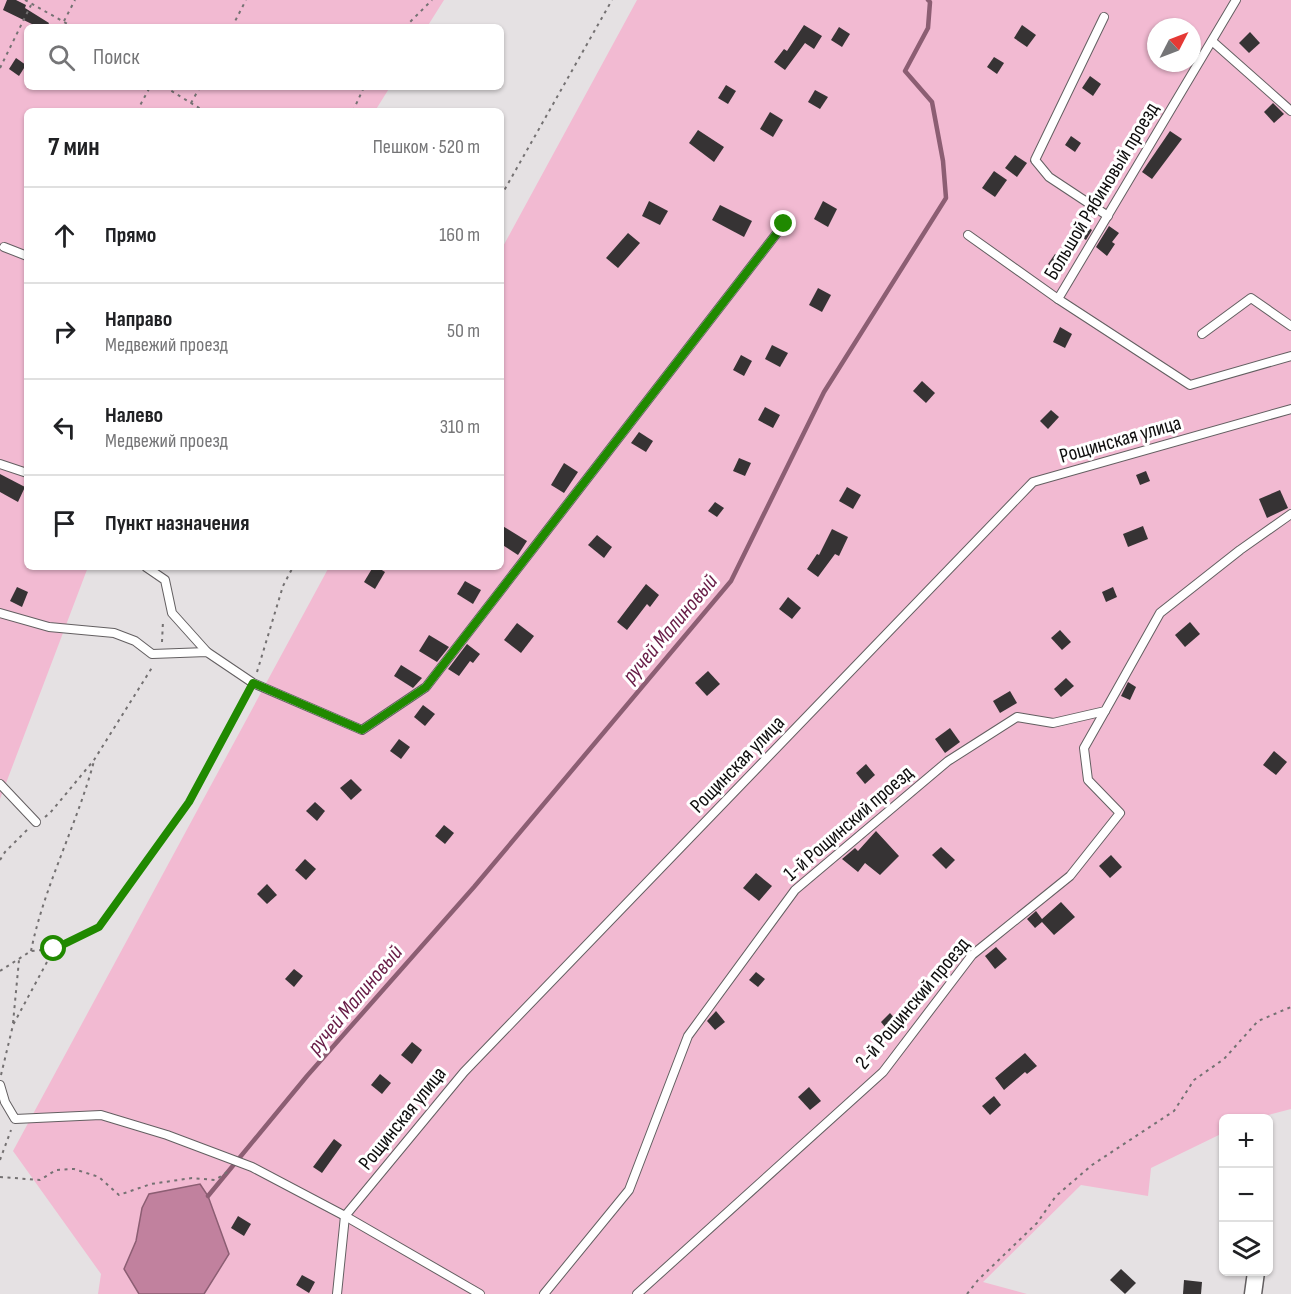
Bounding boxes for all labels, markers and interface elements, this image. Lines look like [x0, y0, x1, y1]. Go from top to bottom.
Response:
north arrow [1147, 18, 1201, 72]
search box [24, 24, 504, 90]
icon: search [45, 41, 78, 74]
text: Поиск [93, 44, 139, 71]
street label: Большой Рябиновый проезд [1039, 98, 1164, 284]
text: 7 мин [48, 132, 100, 163]
text: Пешком · 520 m [373, 135, 480, 159]
route end [770, 210, 796, 236]
icon: ahead [48, 219, 81, 252]
text: Прямо [105, 222, 156, 249]
text: 160 m [439, 223, 480, 247]
text: Направо [105, 306, 172, 333]
icon: right [48, 315, 81, 348]
text: 50 m [447, 319, 480, 343]
text: Медвежий проезд [105, 333, 228, 357]
text: Налево [105, 402, 163, 429]
street label: Рощинская улица [1056, 410, 1184, 469]
icon: left [48, 411, 81, 444]
text: 310 m [440, 415, 480, 439]
text: Медвежий проезд [105, 429, 228, 453]
icon: arrive [48, 507, 81, 540]
text: Пункт назначения [105, 510, 249, 537]
water label: ручей Малиновый [616, 569, 724, 690]
street label: Рощинская улица [685, 711, 790, 818]
street label: 1-й Рощинский проезд [779, 760, 918, 886]
street label: 2-й Рощинский проезд [850, 932, 975, 1074]
route start [40, 935, 66, 961]
water label: ручей Малиновый [301, 940, 409, 1061]
street label: Рощинская улица [353, 1062, 452, 1175]
map controls [1219, 1114, 1273, 1276]
button: + [1219, 1114, 1273, 1168]
button: − [1219, 1168, 1273, 1222]
button: layers [1219, 1222, 1273, 1276]

